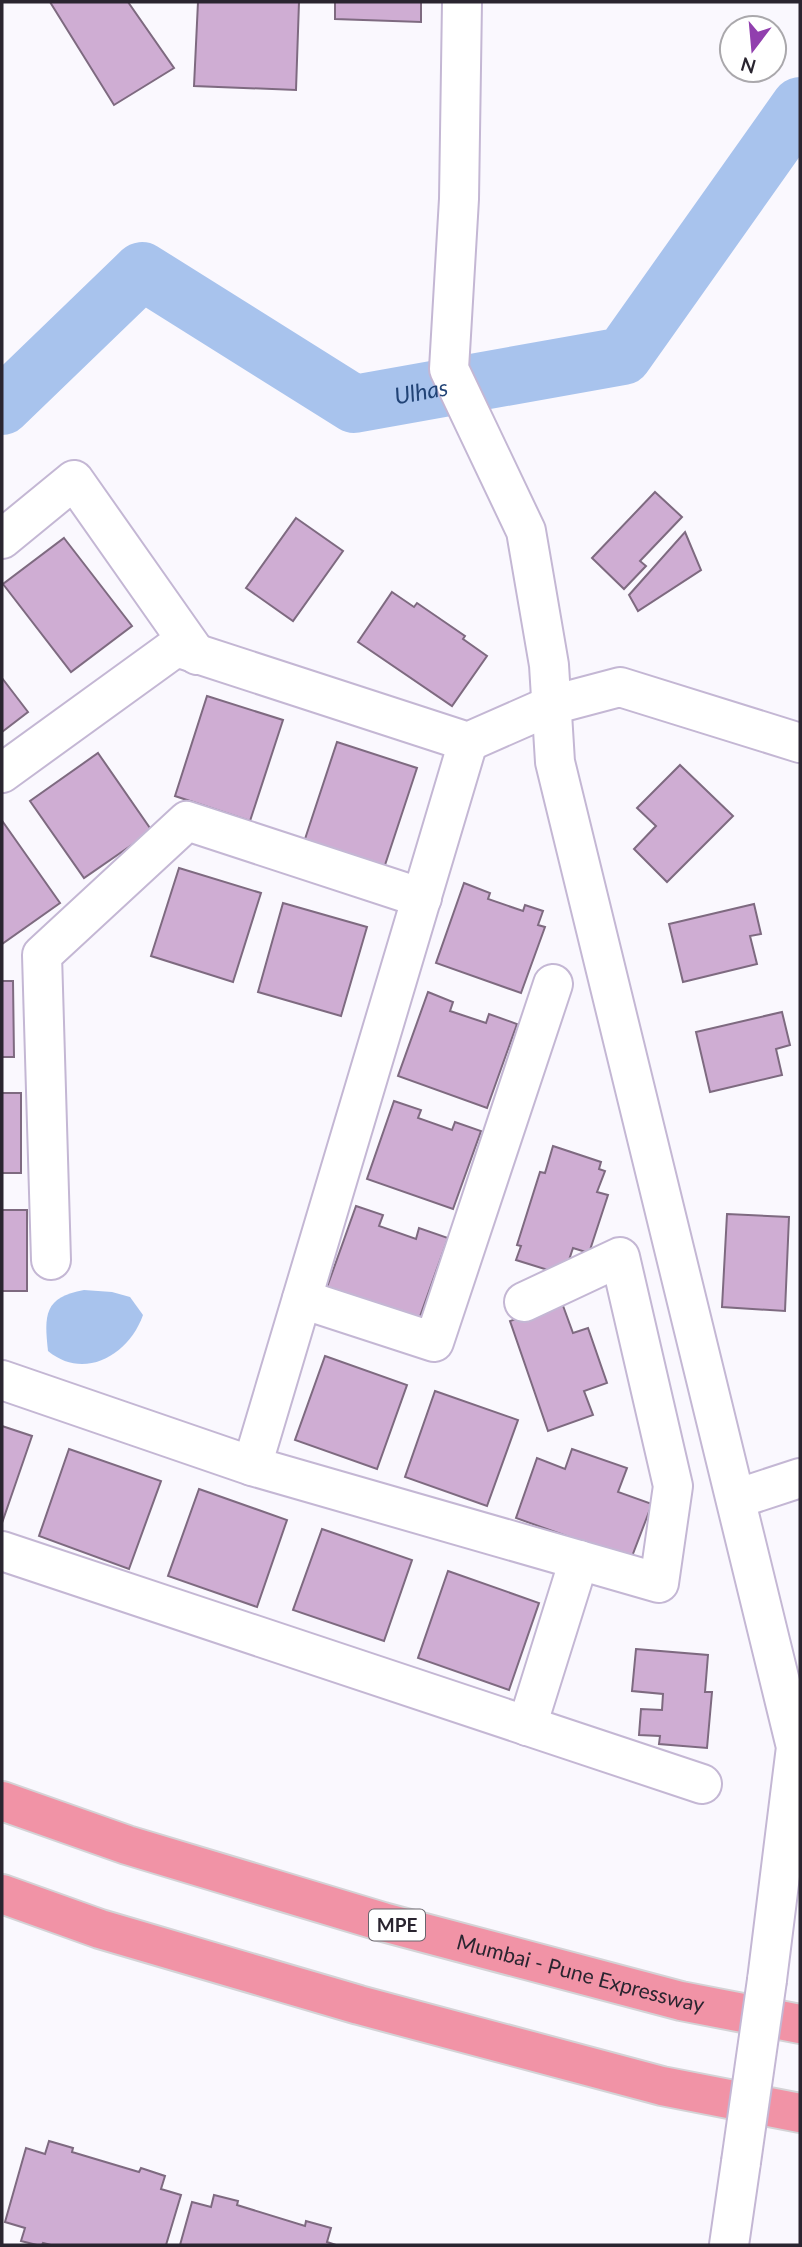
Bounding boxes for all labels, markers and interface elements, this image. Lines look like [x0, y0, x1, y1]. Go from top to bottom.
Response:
north arrow [718, 14, 788, 84]
text: N [738, 53, 758, 79]
water label: Ulhas [392, 373, 450, 410]
road number: MPE [369, 1910, 425, 1940]
street label: Mumbai - Pune Expressway [454, 1928, 707, 2016]

